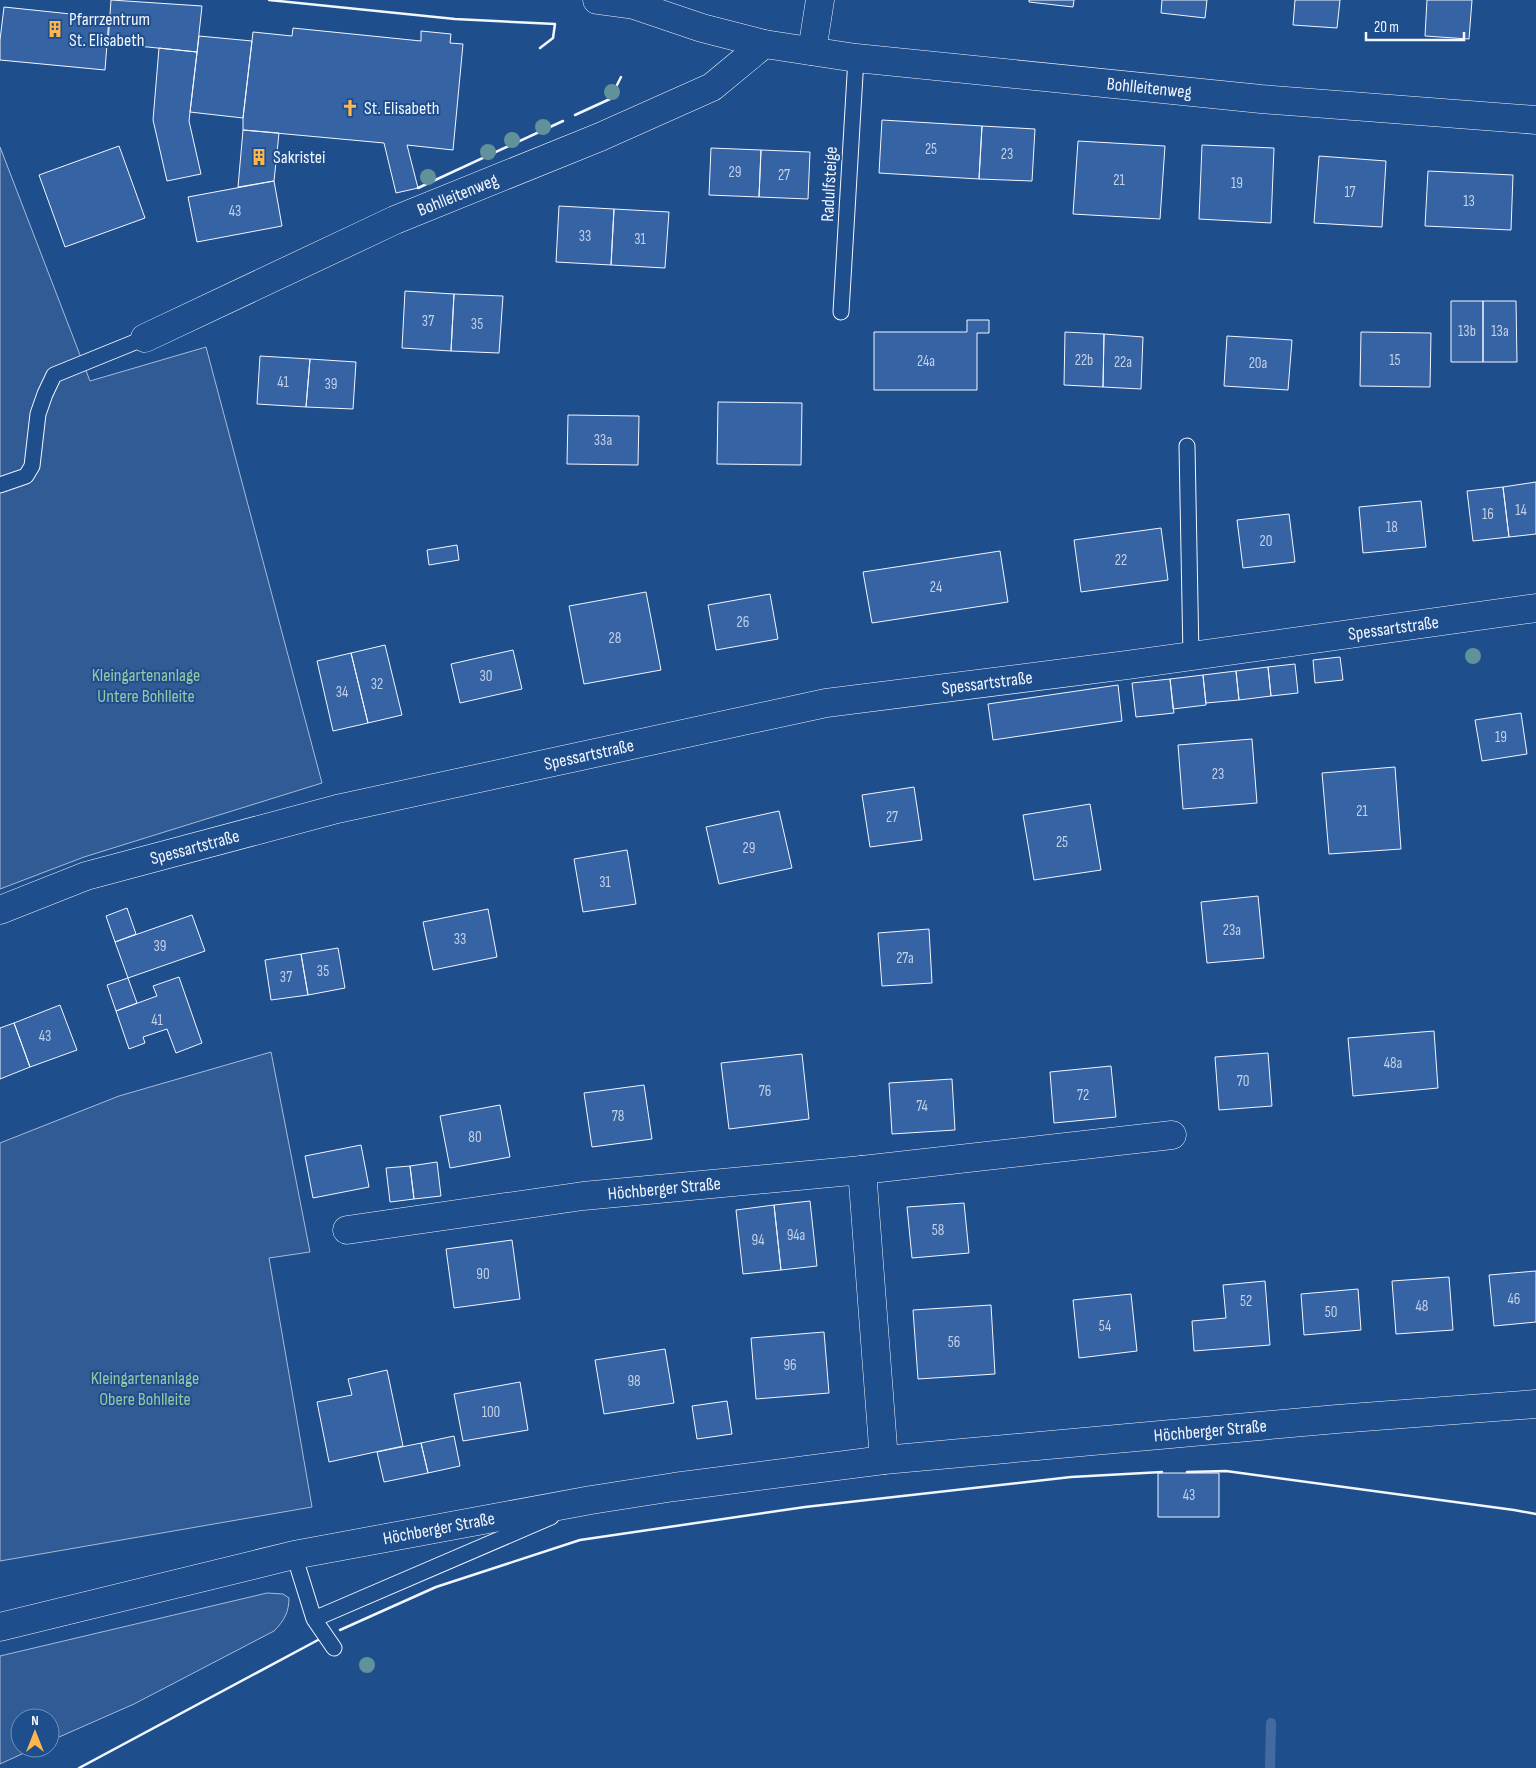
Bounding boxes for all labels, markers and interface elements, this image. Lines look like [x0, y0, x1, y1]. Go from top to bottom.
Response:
place label: Pfarrzentrum St. Elisabeth [69, 9, 150, 51]
scale bar [1366, 10, 1464, 42]
text: 20 m [1374, 18, 1399, 37]
building icon: Pfarrzentrum St. Elisabeth [45, 19, 65, 39]
street label: Bohlleitenweg [1106, 73, 1193, 103]
church icon: St. Elisabeth [340, 98, 360, 118]
place label: St. Elisabeth [364, 98, 439, 119]
house number: 25 [925, 140, 937, 159]
house number: 23 [1001, 145, 1013, 164]
street label: Radulfsteige [817, 146, 842, 222]
building icon: Sakristei [249, 147, 269, 167]
place label: Sakristei [273, 147, 325, 168]
house number: 29 [729, 163, 741, 182]
house number: 27 [778, 166, 790, 185]
street label: Bohlleitenweg [414, 169, 501, 221]
house number: 21 [1113, 171, 1125, 190]
house number: 19 [1231, 174, 1243, 193]
house number: 17 [1344, 183, 1356, 202]
house number: 13 [1463, 192, 1475, 211]
house number: 43 [229, 202, 241, 221]
house number: 33 [579, 227, 591, 246]
house number: 31 [634, 230, 647, 249]
house number: 37 [422, 312, 434, 331]
house number: 35 [471, 315, 483, 334]
house number: 13b [1458, 322, 1476, 341]
house number: 13a [1491, 322, 1509, 341]
house number: 22b [1075, 351, 1093, 370]
house number: 15 [1389, 351, 1401, 370]
house number: 24a [917, 352, 935, 371]
house number: 22a [1114, 353, 1132, 372]
house number: 20a [1249, 354, 1268, 373]
house number: 41 [277, 373, 290, 392]
house number: 39 [325, 375, 337, 394]
house number: 33a [594, 431, 612, 450]
house number: 14 [1515, 501, 1527, 520]
house number: 16 [1482, 505, 1494, 524]
house number: 18 [1386, 518, 1398, 537]
house number: 20 [1260, 532, 1272, 551]
house number: 22 [1115, 551, 1127, 570]
house number: 24 [930, 578, 942, 597]
street label: Spessartstraße [1347, 612, 1440, 645]
house number: 26 [737, 613, 749, 632]
house number: 28 [609, 629, 621, 648]
park label: Kleingartenanlage Untere Bohlleite [92, 665, 200, 707]
house number: 30 [480, 667, 492, 686]
street label: Spessartstraße [941, 667, 1034, 699]
house number: 32 [371, 675, 383, 694]
house number: 34 [336, 683, 348, 702]
house number: 19 [1495, 728, 1507, 747]
street label: Spessartstraße [542, 735, 636, 775]
house number: 23 [1212, 765, 1224, 784]
house number: 21 [1356, 802, 1368, 821]
house number: 27 [886, 808, 898, 827]
street label: Spessartstraße [148, 826, 242, 869]
house number: 25 [1056, 833, 1068, 852]
house number: 29 [743, 839, 755, 858]
house number: 31 [599, 873, 612, 892]
house number: 23a [1223, 921, 1241, 940]
house number: 33 [454, 930, 466, 949]
house number: 39 [154, 937, 166, 956]
house number: 27a [896, 949, 914, 968]
house number: 35 [317, 962, 329, 981]
house number: 37 [280, 968, 292, 987]
house number: 41 [151, 1011, 164, 1030]
house number: 43 [39, 1027, 51, 1046]
house number: 48a [1384, 1054, 1403, 1073]
house number: 70 [1237, 1072, 1249, 1091]
house number: 76 [759, 1082, 771, 1101]
house number: 72 [1077, 1086, 1089, 1105]
house number: 74 [916, 1097, 928, 1116]
house number: 78 [612, 1107, 624, 1126]
house number: 80 [468, 1128, 482, 1147]
street label: Höchberger Straße [607, 1173, 722, 1205]
house number: 58 [932, 1221, 944, 1240]
house number: 94a [787, 1226, 806, 1245]
house number: 94 [752, 1231, 764, 1250]
house number: 90 [476, 1265, 490, 1284]
house number: 46 [1508, 1290, 1520, 1309]
house number: 52 [1240, 1292, 1252, 1311]
house number: 48 [1416, 1297, 1428, 1316]
house number: 50 [1325, 1303, 1337, 1322]
house number: 54 [1099, 1317, 1111, 1336]
house number: 56 [948, 1333, 960, 1352]
house number: 96 [783, 1356, 797, 1375]
park label: Kleingartenanlage Obere Bohlleite [91, 1368, 199, 1410]
house number: 98 [627, 1372, 641, 1391]
house number: 100 [482, 1403, 500, 1422]
street label: Höchberger Straße [1153, 1415, 1268, 1447]
house number: 43 [1183, 1486, 1195, 1505]
street label: Höchberger Straße [381, 1508, 497, 1549]
north arrow [10, 1708, 60, 1758]
text: N [31, 1712, 39, 1729]

